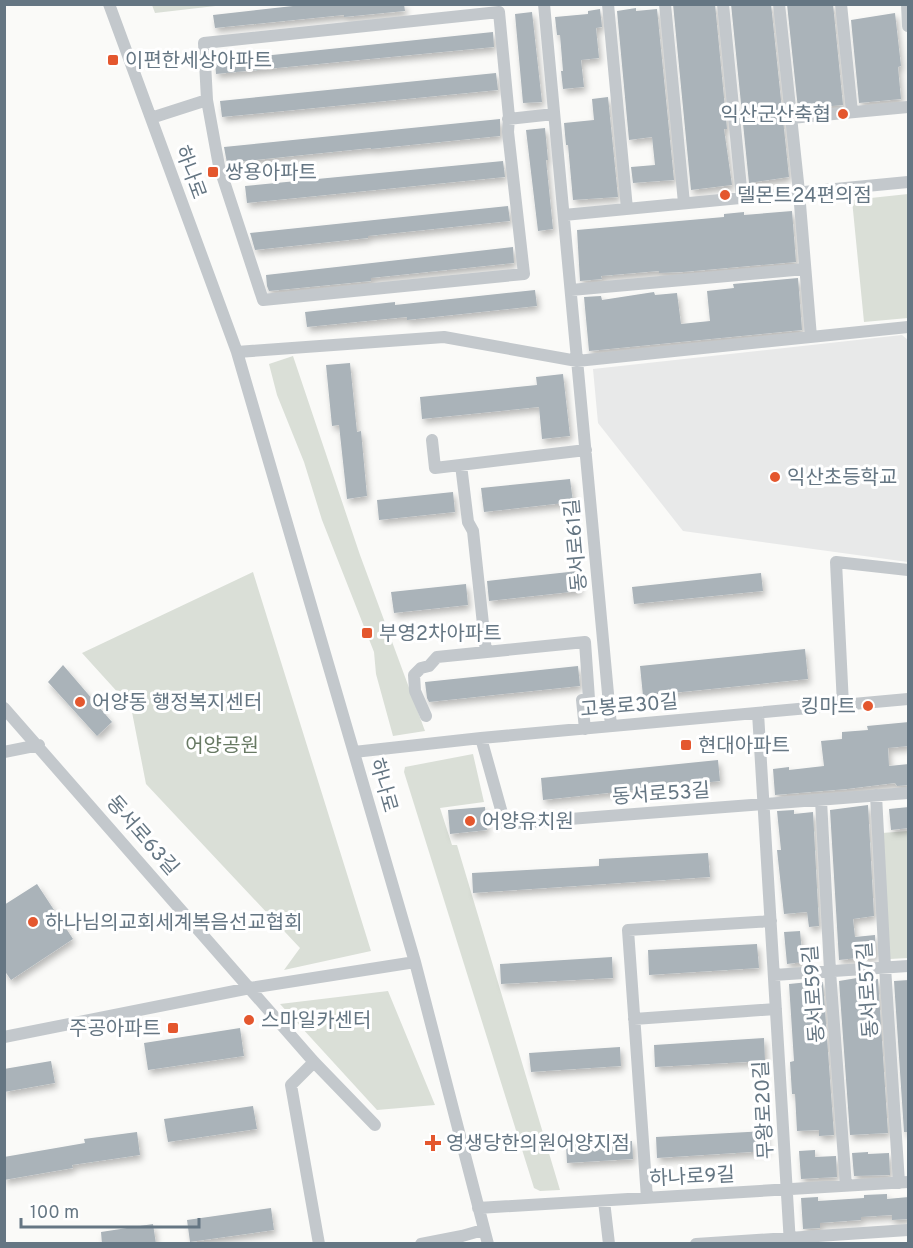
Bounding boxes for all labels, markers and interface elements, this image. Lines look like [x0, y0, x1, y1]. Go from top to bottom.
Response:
place label: 이편한세상아파트 [125, 49, 272, 75]
marker: 이편한세상아파트 [106, 53, 120, 67]
place label: 익산군산축협 [721, 103, 831, 129]
marker: 익산군산축협 [836, 107, 850, 121]
street label: 하나로 [167, 142, 211, 203]
place label: 쌍용아파트 [225, 161, 317, 187]
marker: 쌍용아파트 [206, 165, 220, 179]
place label: 델몬트24편의점 [737, 184, 872, 210]
marker: 델몬트24편의점 [718, 188, 732, 202]
place label: 익산초등학교 [787, 466, 897, 492]
marker: 익산초등학교 [768, 470, 782, 484]
street label: 동서로61길 [560, 497, 594, 592]
place label: 부영2차아파트 [379, 622, 502, 648]
marker: 부영2차아파트 [360, 626, 374, 640]
street label: 고봉로30길 [579, 690, 679, 724]
place label: 어양동 행정복지센터 [92, 691, 262, 717]
marker: 어양동 행정복지센터 [73, 695, 87, 709]
place label: 킹마트 [801, 695, 856, 721]
marker: 킹마트 [861, 699, 875, 713]
park label: 어양공원 [185, 734, 259, 760]
place label: 현대아파트 [698, 734, 790, 760]
marker: 현대아파트 [679, 738, 693, 752]
street label: 하나로 [362, 755, 402, 816]
street label: 동서로53길 [611, 779, 711, 811]
street label: 동서로63길 [100, 791, 183, 882]
place label: 어양유치원 [482, 810, 574, 836]
marker: 어양유치원 [463, 814, 477, 828]
place label: 하나님의교회세계복음선교협회 [45, 911, 303, 937]
marker: 하나님의교회세계복음선교협회 [26, 915, 40, 929]
street label: 동서로57길 [853, 941, 885, 1039]
street label: 동서로59길 [799, 944, 831, 1044]
place label: 스마일카센터 [261, 1009, 371, 1035]
marker: 스마일카센터 [242, 1013, 256, 1027]
place label: 주공아파트 [69, 1017, 161, 1043]
marker: 주공아파트 [166, 1021, 180, 1035]
street label: 무왕로20길 [749, 1060, 781, 1160]
place label: 영생당한의원어양지점 [446, 1132, 630, 1158]
marker: 영생당한의원어양지점 [424, 1134, 442, 1152]
street label: 하나로9길 [649, 1163, 735, 1193]
scale bar [21, 1191, 200, 1229]
text: 100 m [30, 1202, 79, 1225]

